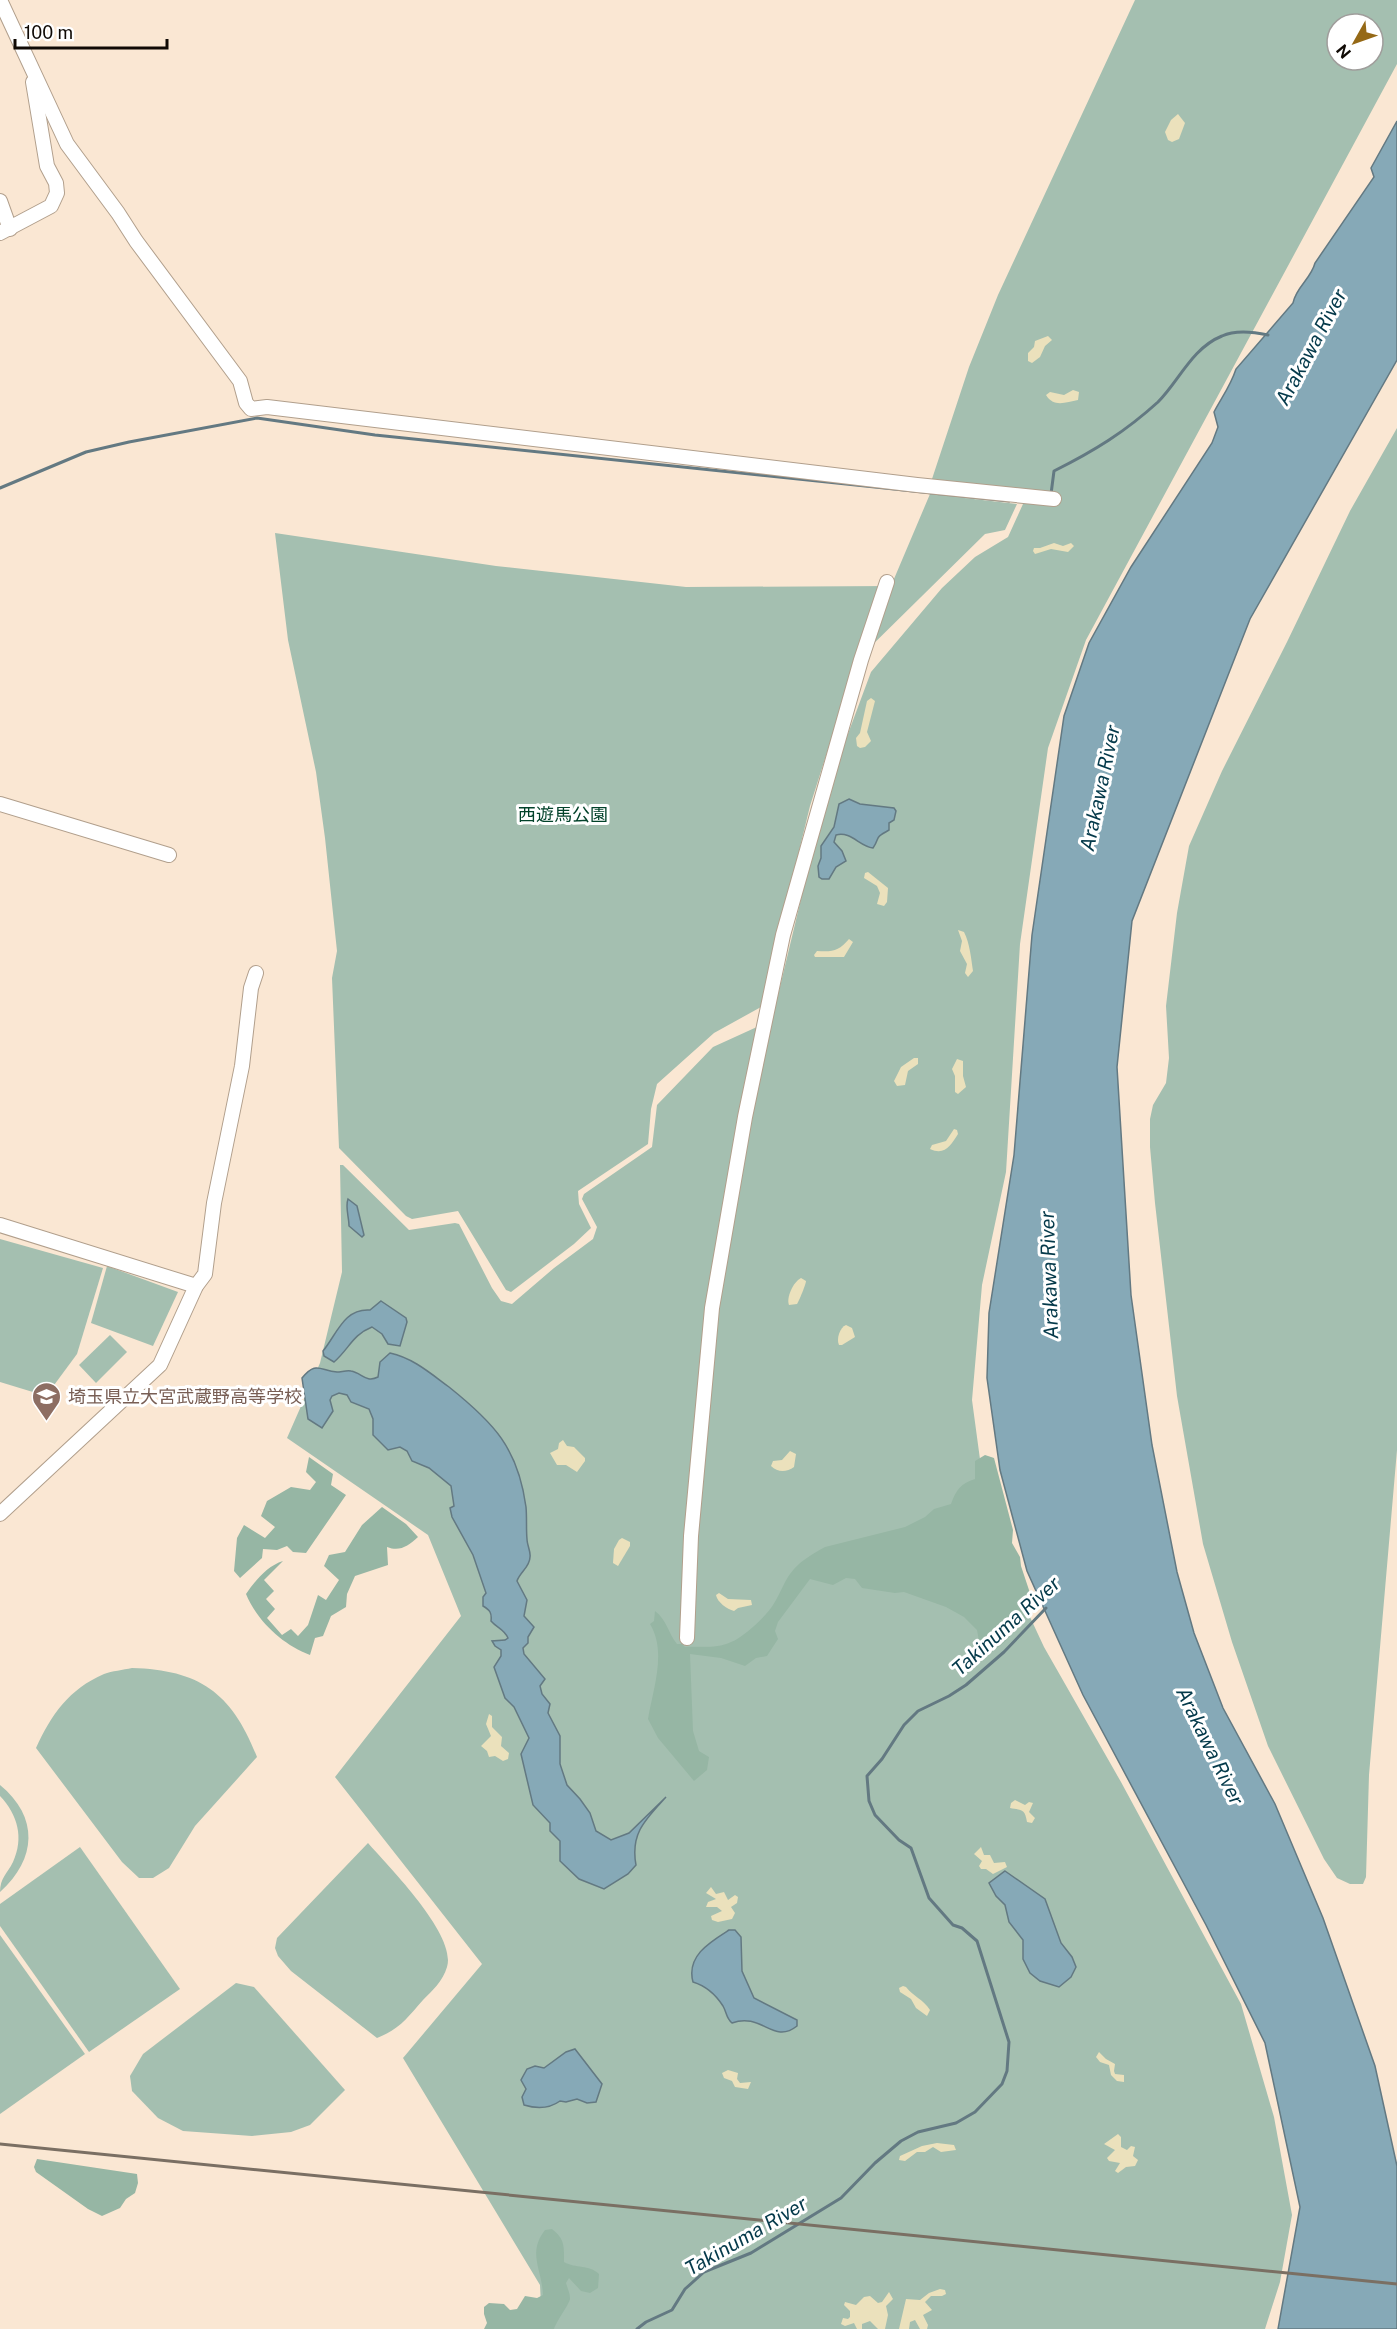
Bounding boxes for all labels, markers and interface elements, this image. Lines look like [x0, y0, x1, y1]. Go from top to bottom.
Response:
scale bar [15, 12, 166, 50]
north arrow [1325, 12, 1385, 72]
text: 100 m [24, 22, 73, 43]
text: N [1333, 40, 1355, 62]
water label: Arakawa River [1270, 284, 1352, 409]
water label: Arakawa River [1075, 722, 1125, 853]
park label: 西遊馬公園 [518, 804, 608, 825]
water label: Arakawa River [1035, 1210, 1063, 1339]
school or university icon: 埼玉県立大宮武蔵野高等学校 [31, 1380, 63, 1422]
place label: 埼玉県立大宮武蔵野高等学校 [68, 1386, 302, 1407]
water label: Takinuma River [947, 1571, 1065, 1681]
water label: Arakawa River [1171, 1683, 1249, 1809]
water label: Takinuma River [681, 2191, 812, 2281]

